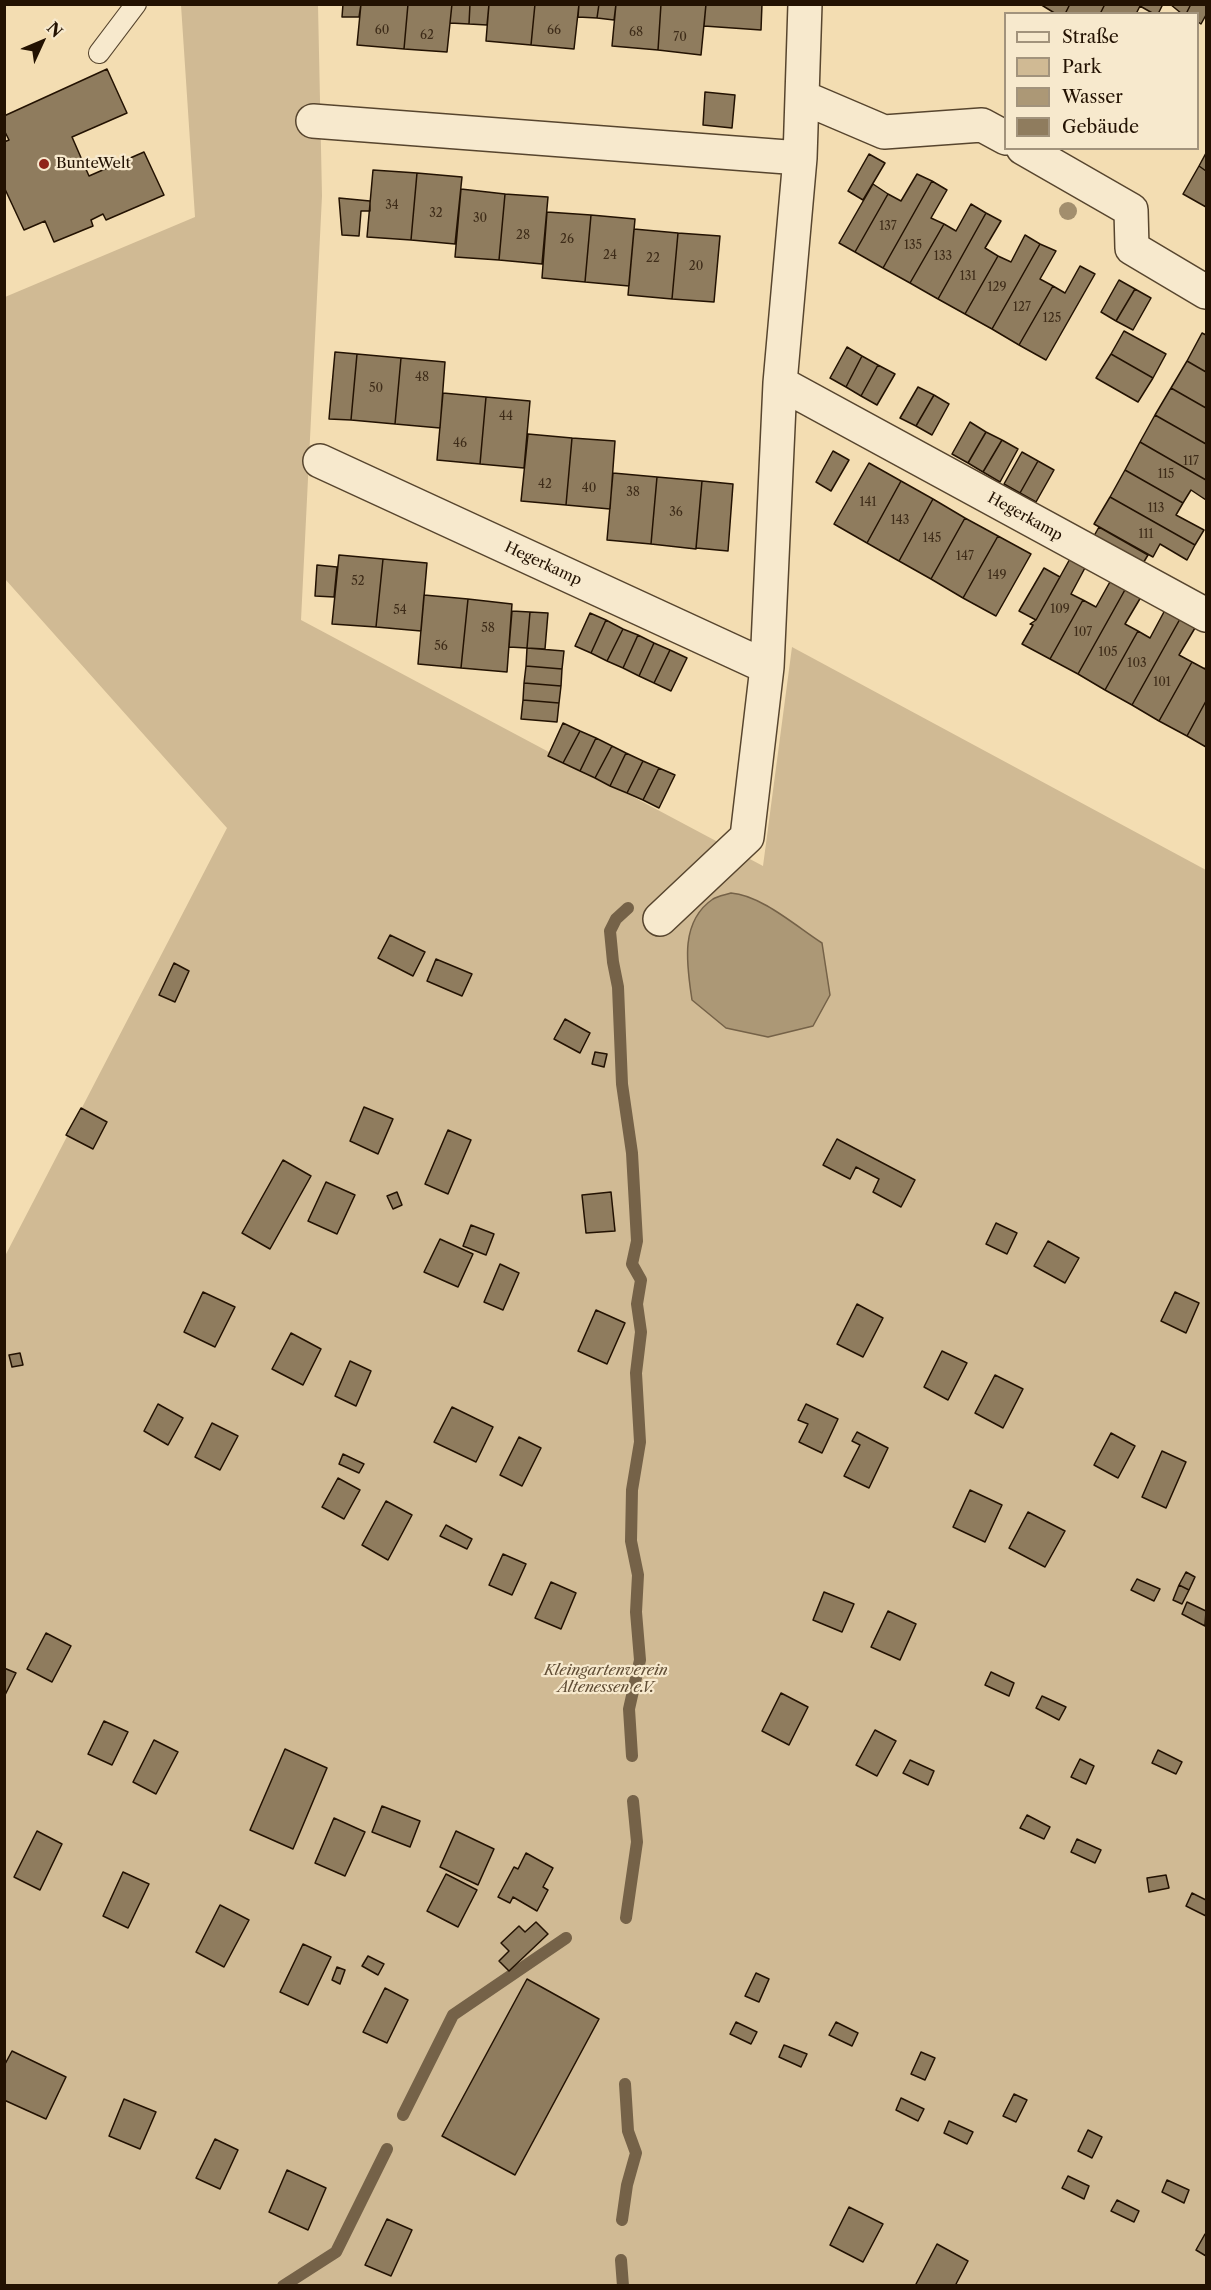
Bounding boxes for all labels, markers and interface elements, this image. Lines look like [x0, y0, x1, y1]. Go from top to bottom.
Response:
north arrow [12, 12, 72, 72]
legend [1004, 12, 1199, 150]
text: N [43, 18, 67, 41]
house number: 60 [375, 24, 389, 38]
house number: 66 [547, 24, 561, 38]
house number: 68 [629, 26, 643, 40]
text: Straße [1062, 26, 1119, 48]
house number: 62 [420, 29, 434, 43]
house number: 70 [673, 31, 687, 45]
text: Park [1062, 56, 1101, 78]
text: Wasser [1062, 86, 1123, 108]
text: Gebäude [1062, 116, 1139, 138]
place label: BunteWelt [56, 155, 131, 173]
marker: BunteWelt [37, 157, 51, 171]
house number: 34 [385, 199, 399, 213]
house number: 32 [429, 207, 443, 221]
house number: 30 [473, 212, 487, 226]
house number: 137 [879, 220, 897, 234]
house number: 28 [516, 229, 530, 243]
house number: 26 [560, 233, 574, 247]
house number: 135 [904, 239, 922, 253]
house number: 24 [603, 249, 617, 263]
house number: 133 [934, 250, 952, 264]
house number: 22 [646, 252, 660, 266]
house number: 20 [689, 260, 703, 274]
house number: 131 [960, 270, 976, 284]
house number: 129 [988, 281, 1006, 295]
house number: 127 [1013, 301, 1031, 315]
house number: 125 [1043, 312, 1061, 326]
house number: 48 [415, 371, 429, 385]
house number: 50 [369, 382, 383, 396]
house number: 44 [499, 410, 513, 424]
house number: 46 [453, 437, 467, 451]
house number: 117 [1183, 455, 1199, 469]
house number: 115 [1158, 468, 1174, 482]
house number: 42 [538, 478, 552, 492]
house number: 40 [582, 482, 596, 496]
house number: 38 [626, 486, 640, 500]
street label: Hegerkamp [984, 489, 1066, 545]
house number: 141 [859, 496, 877, 510]
house number: 113 [1148, 502, 1164, 516]
house number: 36 [669, 506, 683, 520]
house number: 143 [891, 514, 909, 528]
house number: 111 [1138, 528, 1154, 542]
house number: 145 [923, 532, 941, 546]
street label: Hegerkamp [502, 538, 584, 590]
house number: 147 [956, 550, 974, 564]
house number: 149 [987, 569, 1007, 583]
house number: 52 [351, 575, 365, 589]
house number: 109 [1050, 603, 1070, 617]
house number: 54 [393, 604, 407, 618]
house number: 58 [481, 622, 495, 636]
house number: 107 [1074, 626, 1092, 640]
house number: 56 [434, 640, 448, 654]
house number: 105 [1098, 646, 1118, 660]
house number: 103 [1127, 657, 1147, 671]
house number: 101 [1153, 676, 1171, 690]
park label: Kleingartenverein Altenessen e.V. [544, 1662, 668, 1697]

